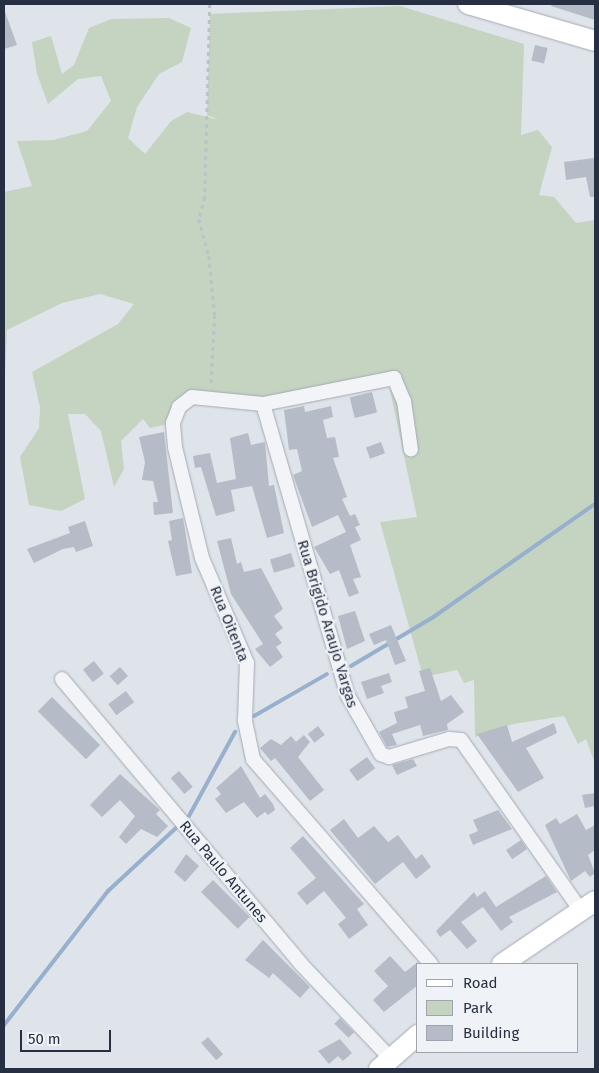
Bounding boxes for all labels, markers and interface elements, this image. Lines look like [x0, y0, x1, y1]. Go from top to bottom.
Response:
street label: Rua Brigido Araujo Vargas [293, 538, 361, 710]
street label: Rua Oitenta [206, 583, 252, 665]
street label: Rua Paulo Antunes [175, 817, 271, 927]
legend [416, 963, 579, 1053]
text: Road [463, 974, 498, 992]
text: Park [463, 999, 493, 1017]
scale bar [22, 1020, 114, 1052]
text: Building [463, 1024, 519, 1042]
text: 50 m [28, 1030, 61, 1048]

